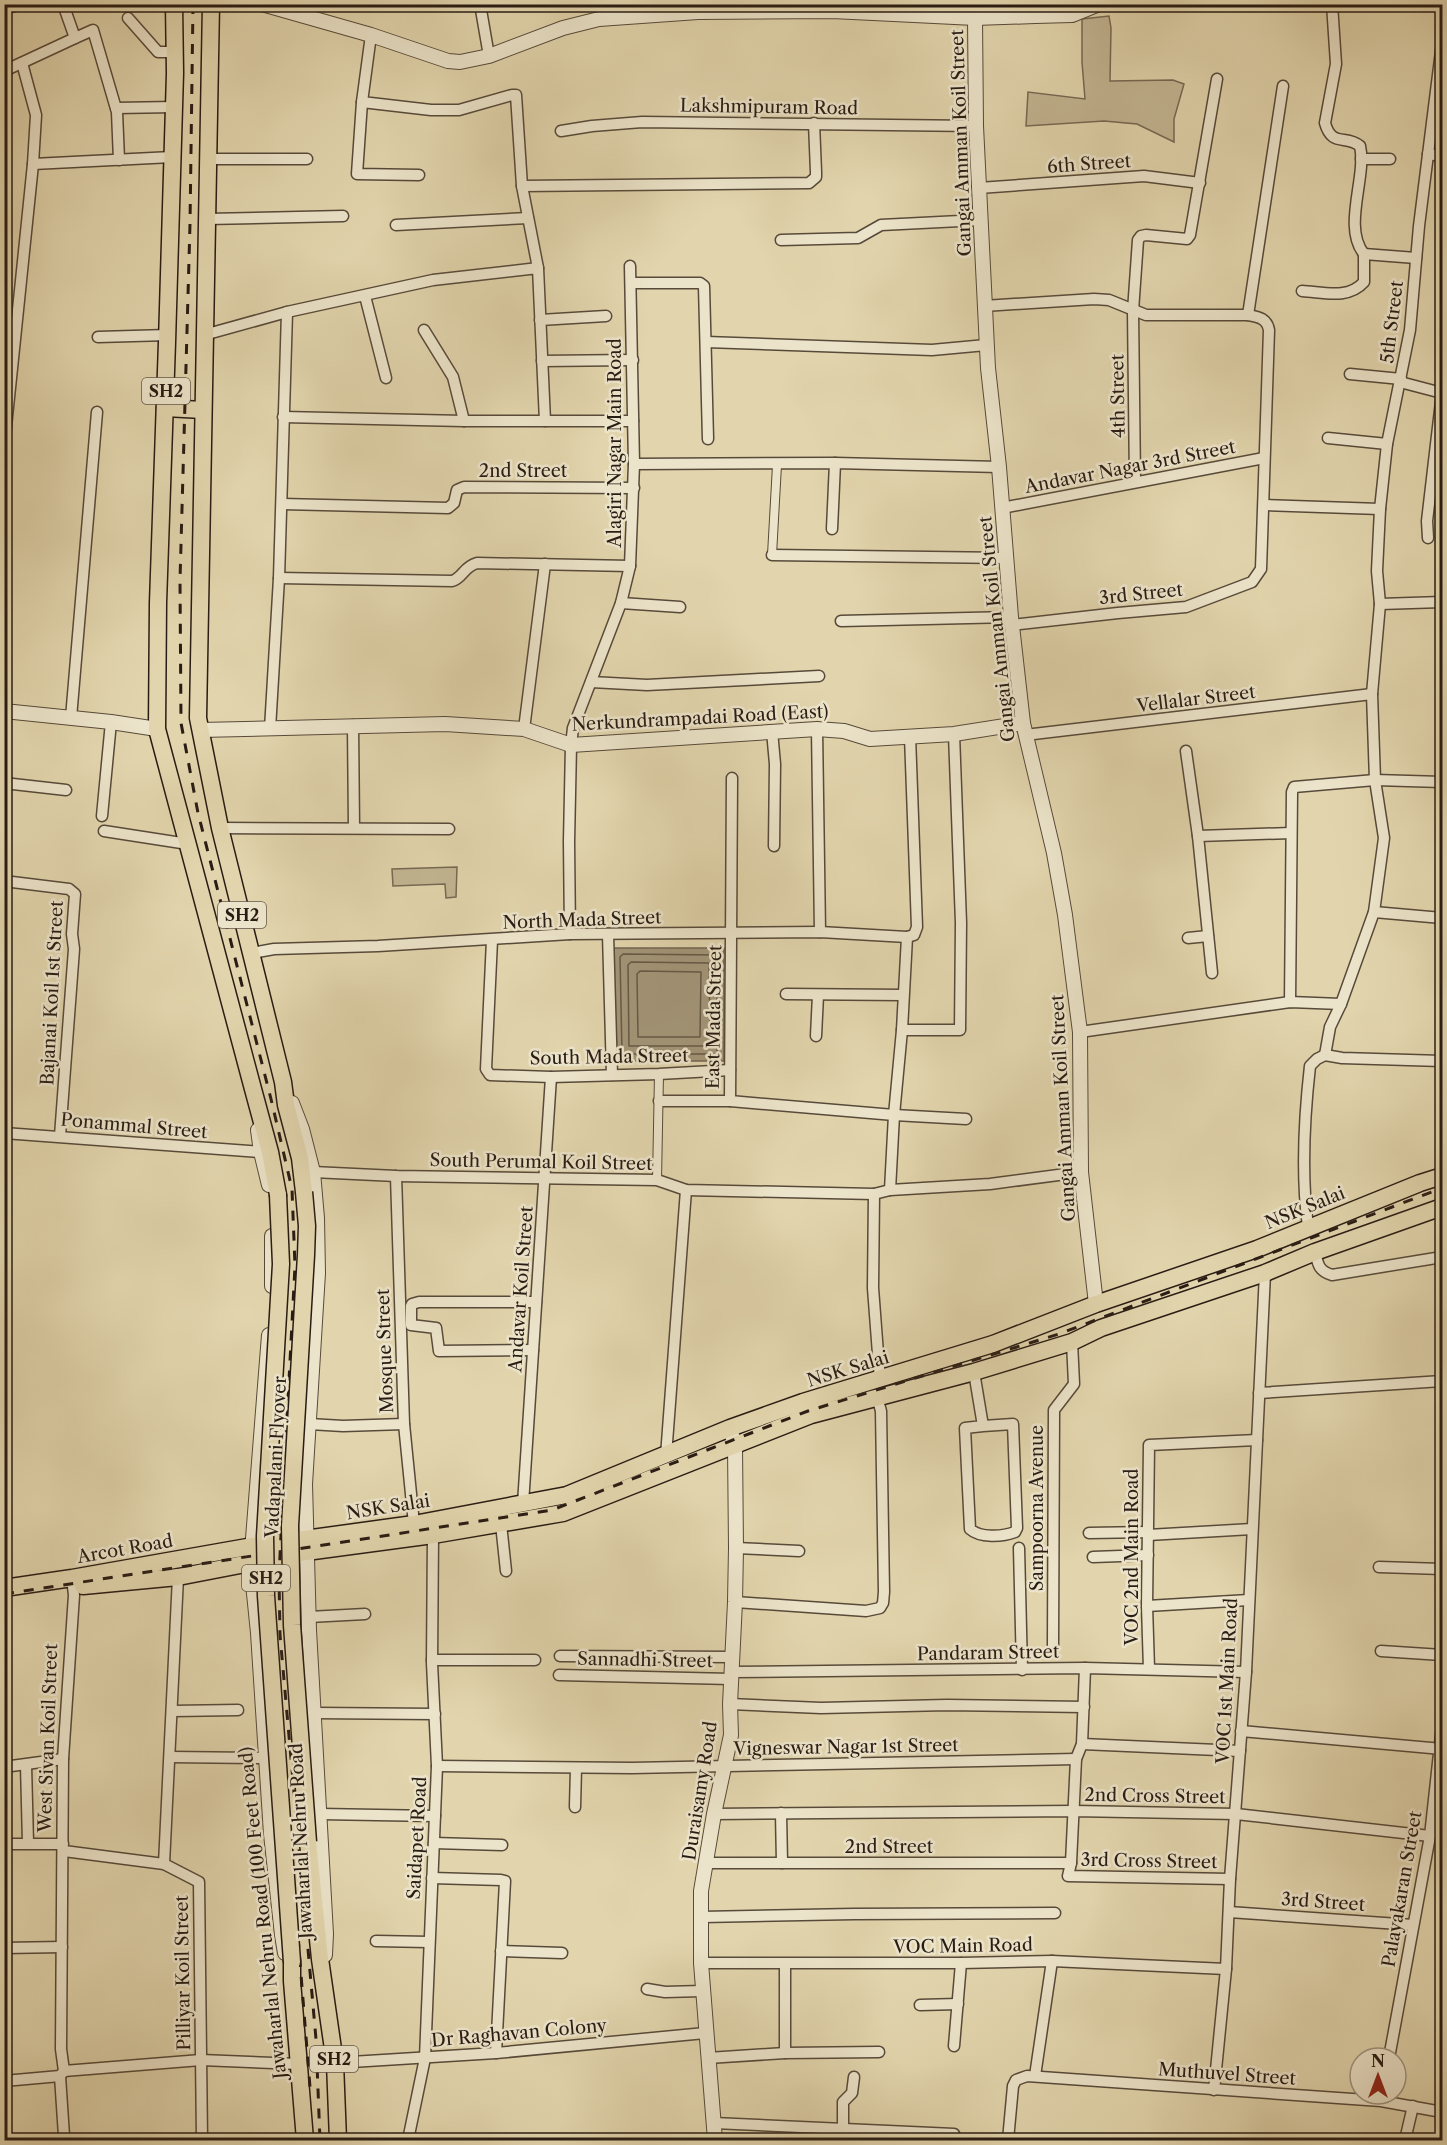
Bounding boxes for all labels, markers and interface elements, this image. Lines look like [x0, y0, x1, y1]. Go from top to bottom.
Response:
street label: Gangai Amman Koil Street [946, 28, 976, 257]
street label: Lakshmipuram Road [680, 94, 858, 120]
street label: 6th Street [1046, 150, 1132, 178]
street label: 5th Street [1376, 279, 1408, 365]
street label: Alagiri Nagar Main Road [604, 338, 626, 549]
street label: 4th Street [1106, 353, 1130, 438]
road number: SH2 [142, 378, 190, 404]
street label: Andavar Nagar 3rd Street [1022, 436, 1238, 498]
street label: 2nd Street [479, 460, 568, 482]
street label: Gangai Amman Koil Street [974, 514, 1020, 743]
street label: 3rd Street [1098, 579, 1185, 609]
street label: Vellalar Street [1134, 681, 1257, 717]
street label: Nerkundrampadai Road (East) [571, 700, 829, 736]
street label: Bajanai Koil 1st Street [36, 899, 68, 1086]
road number: SH2 [218, 902, 266, 928]
street label: North Mada Street [502, 906, 662, 934]
street label: East Mada Street [702, 944, 726, 1089]
street label: Gangai Amman Koil Street [1046, 993, 1080, 1222]
street label: South Mada Street [529, 1045, 689, 1069]
street label: Ponammal Street [60, 1109, 209, 1143]
street label: South Perumal Koil Street [429, 1149, 653, 1175]
street label: NSK Salai [1262, 1182, 1349, 1234]
street label: Andavar Koil Street [504, 1205, 538, 1374]
street label: Mosque Street [372, 1288, 398, 1414]
street label: NSK Salai [804, 1346, 892, 1392]
street label: Vadapalani Flyover [261, 1375, 291, 1540]
street label: Sampoorna Avenue [1026, 1425, 1048, 1591]
street label: VOC 2nd Main Road [1121, 1468, 1143, 1647]
street label: NSK Salai [345, 1489, 432, 1524]
street label: Arcot Road [74, 1530, 175, 1568]
road number: SH2 [242, 1565, 290, 1591]
street label: VOC 1st Main Road [1212, 1597, 1242, 1766]
street label: Pandaram Street [917, 1641, 1060, 1665]
street label: West Sivan Koil Street [34, 1643, 62, 1834]
street label: Sannadhi Street [577, 1648, 714, 1672]
street label: Duraisamy Road [678, 1720, 722, 1862]
street label: Vigneswar Nagar 1st Street [732, 1734, 959, 1760]
street label: Jawaharlal Nehru Road [285, 1742, 317, 1942]
street label: Jawaharlal Nehru Road (100 Feet Road) [235, 1746, 292, 2083]
street label: Saidapet Road [403, 1776, 431, 1900]
street label: 2nd Cross Street [1084, 1784, 1226, 1808]
street label: Palayakaran Street [1377, 1809, 1427, 1969]
street label: 2nd Street [845, 1836, 934, 1858]
street label: 3rd Cross Street [1080, 1849, 1218, 1873]
street label: 3rd Street [1280, 1888, 1366, 1916]
street label: Pilliyar Koil Street [171, 1894, 195, 2051]
street label: VOC Main Road [892, 1934, 1033, 1958]
street label: Dr Raghavan Colony [430, 2014, 609, 2052]
road number: SH2 [310, 2046, 358, 2072]
north arrow [1348, 2046, 1408, 2106]
text: N [1371, 2051, 1385, 2071]
street label: Muthuvel Street [1157, 2058, 1297, 2090]

